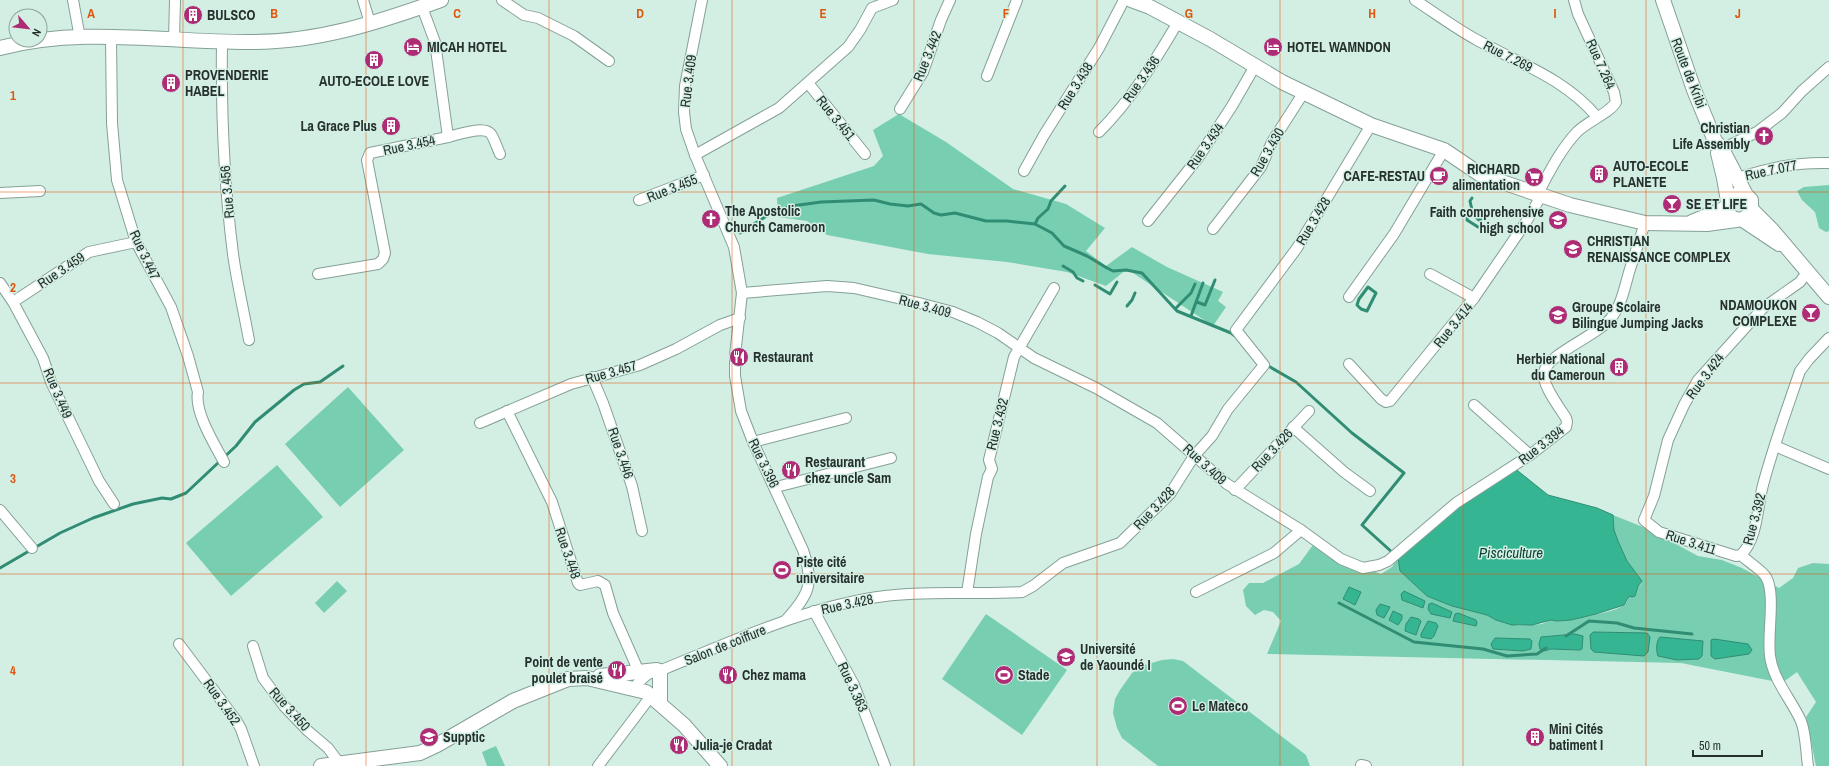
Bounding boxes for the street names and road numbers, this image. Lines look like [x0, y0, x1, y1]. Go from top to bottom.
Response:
street label: Rue 3.442 [909, 28, 945, 84]
street label: Route de Kribi [1667, 35, 1711, 111]
street label: Rue 7.269 [1480, 36, 1536, 76]
street label: Rue 7.264 [1582, 36, 1620, 92]
street label: Rue 3.436 [1118, 52, 1164, 106]
street label: Rue 3.409 [676, 54, 700, 108]
street label: Rue 3.438 [1053, 59, 1097, 113]
street label: Rue 3.451 [812, 92, 860, 145]
street label: Rue 3.434 [1182, 119, 1228, 173]
street label: Rue 3.430 [1246, 125, 1288, 179]
street label: Rue 3.454 [381, 131, 437, 159]
street label: Rue 7.077 [1743, 156, 1799, 184]
street label: Rue 3.456 [216, 165, 238, 219]
street label: Rue 3.455 [644, 170, 700, 206]
street label: Rue 3.428 [1292, 194, 1334, 248]
street label: Rue 3.447 [126, 227, 164, 283]
street label: Rue 3.459 [34, 248, 88, 292]
street label: Rue 3.409 [897, 290, 953, 322]
street label: Rue 3.414 [1429, 298, 1477, 351]
street label: Rue 3.424 [1682, 349, 1728, 403]
street label: Rue 3.457 [583, 356, 639, 388]
street label: Rue 3.449 [39, 365, 77, 421]
street label: Rue 3.432 [982, 396, 1012, 452]
street label: Rue 3.394 [1515, 421, 1568, 468]
street label: Rue 3.426 [1247, 424, 1297, 476]
street label: Rue 3.446 [604, 425, 638, 481]
street label: Rue 3.396 [744, 435, 784, 491]
street label: Rue 3.409 [1179, 440, 1231, 488]
street label: Rue 3.428 [1129, 482, 1179, 534]
street label: Rue 3.392 [1738, 491, 1770, 547]
street label: Rue 3.448 [551, 525, 585, 581]
street label: Rue 3.411 [1663, 525, 1719, 559]
street label: Rue 3.428 [819, 590, 875, 618]
street label: Salon de coiffure [681, 620, 769, 670]
street label: Rue 3.363 [834, 659, 872, 715]
street label: Rue 3.452 [199, 675, 245, 729]
street label: Rue 3.450 [266, 683, 314, 735]

